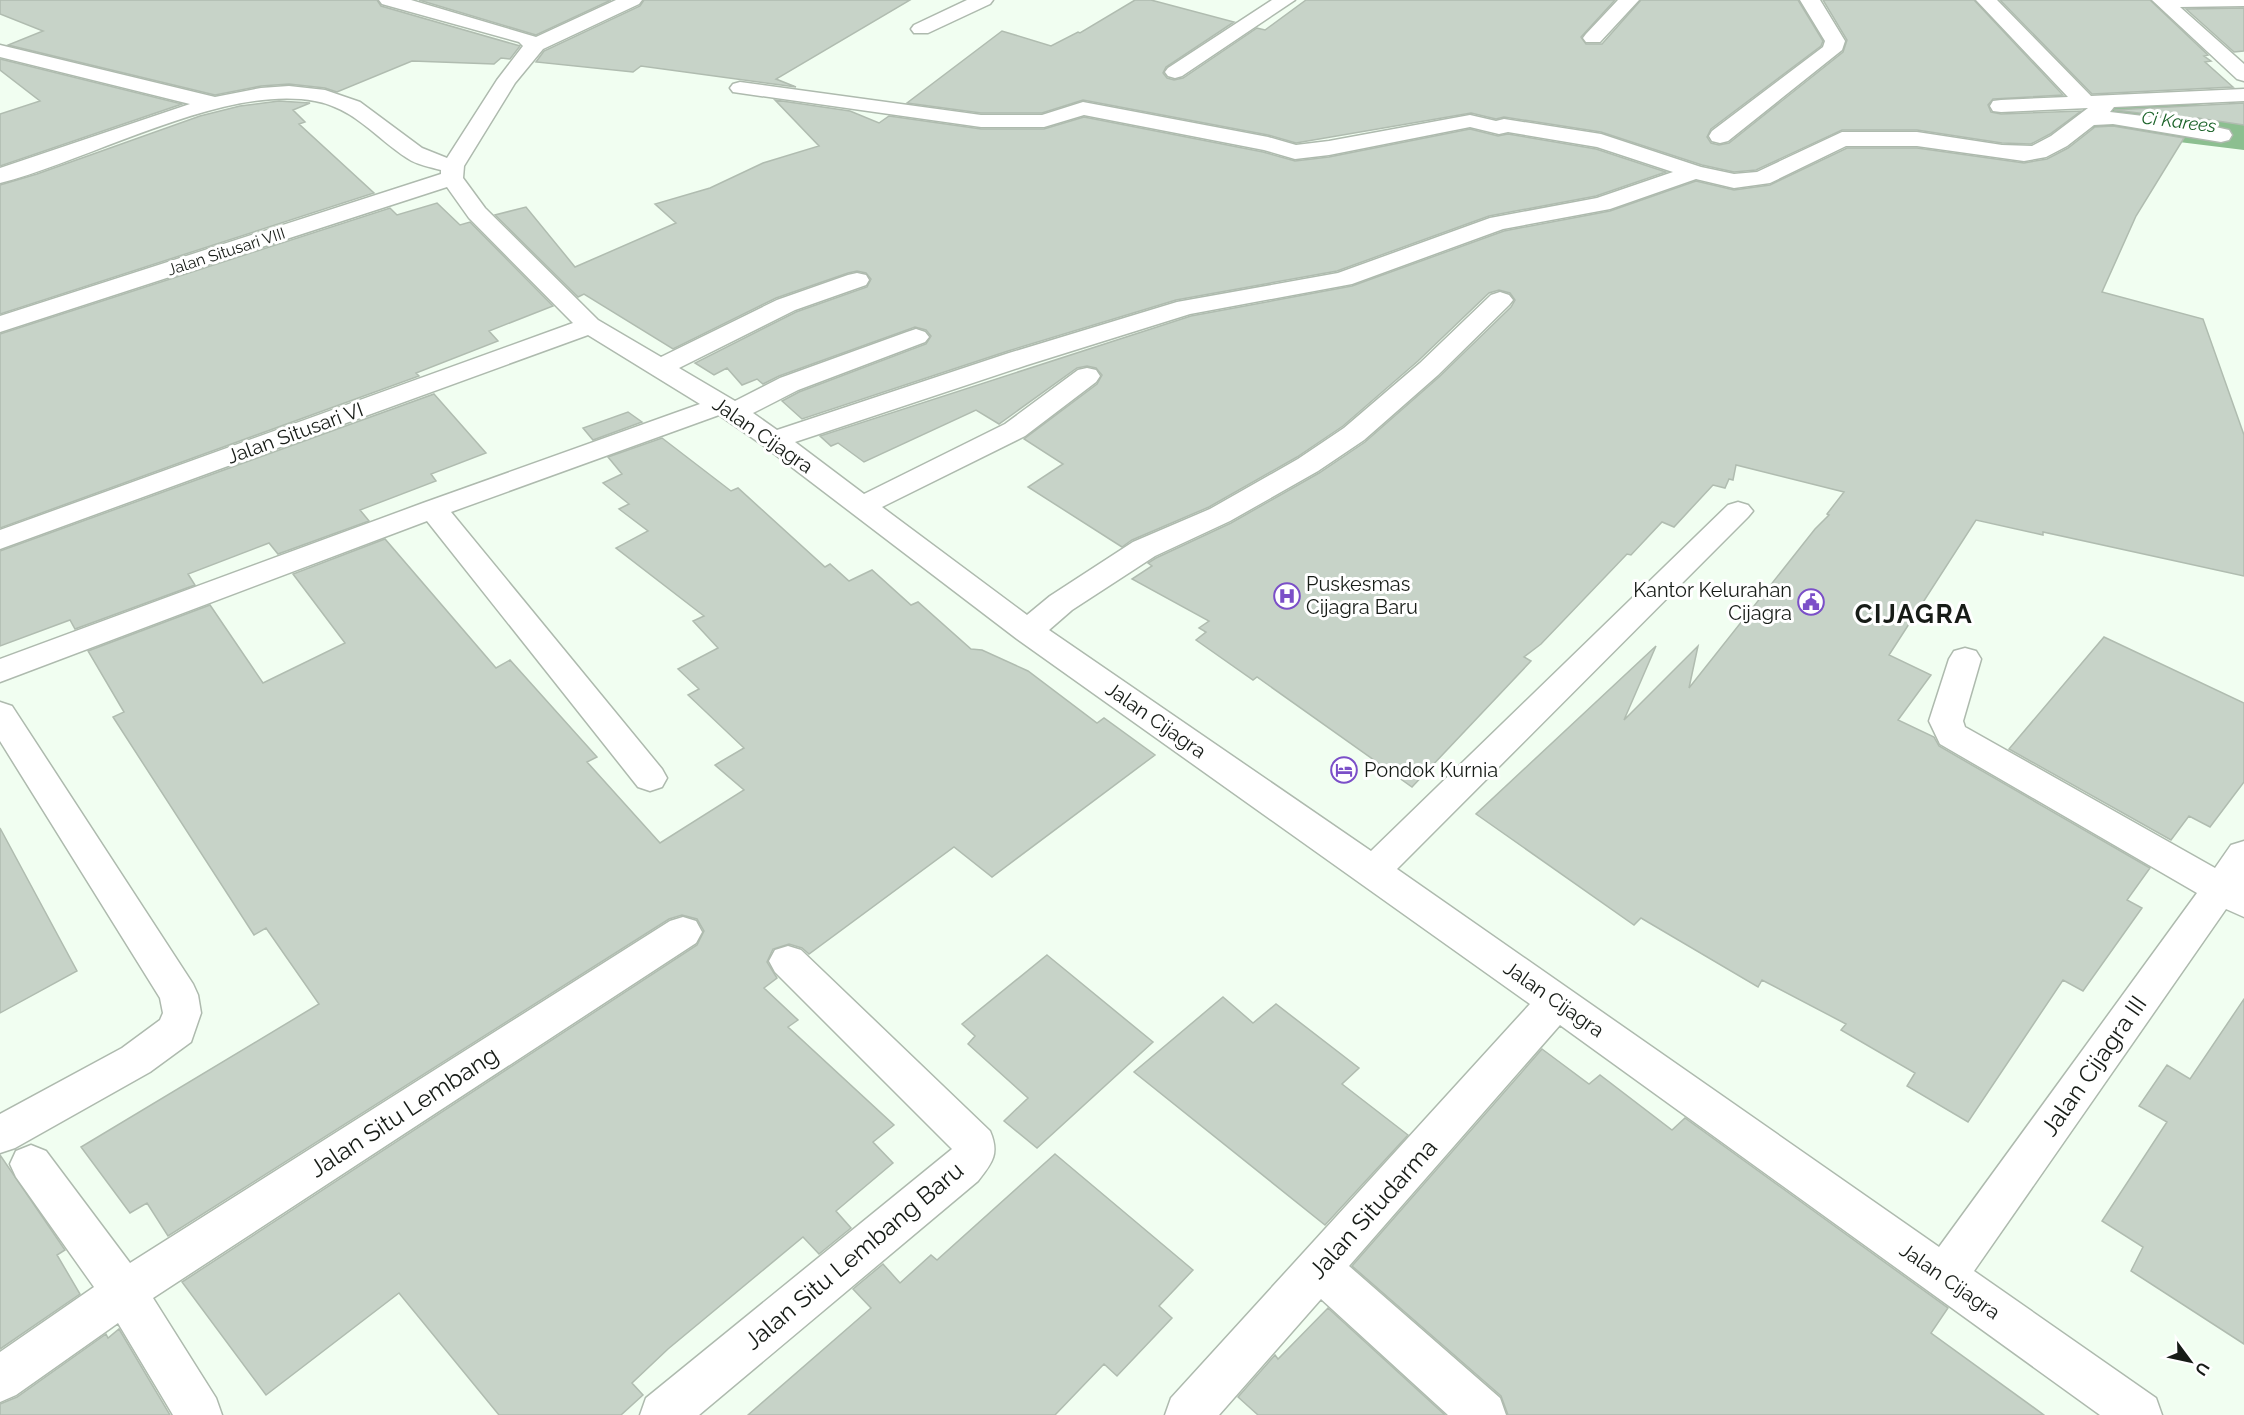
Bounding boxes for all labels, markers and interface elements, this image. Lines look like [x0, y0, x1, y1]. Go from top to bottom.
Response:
water label: Ci Karees [2141, 107, 2218, 137]
street label: Jalan Situsari VIII [165, 223, 287, 279]
street label: Jalan Cijagra [708, 392, 818, 478]
street label: Jalan Situsari VI [224, 397, 366, 469]
place label: Puskesmas Cijagra Baru [1306, 572, 1418, 619]
place label: Kantor Kelurahan Cijagra [1633, 578, 1792, 625]
hospital icon: Puskesmas Cijagra Baru [1272, 581, 1302, 611]
public building icon: Kantor Kelurahan Cijagra [1796, 587, 1826, 617]
district label: CIJAGRA [1855, 599, 1973, 629]
street label: Jalan Cijagra [1101, 677, 1211, 763]
hotel icon: Pondok Kurnia [1329, 755, 1359, 785]
place label: Pondok Kurnia [1364, 758, 1498, 782]
street label: Jalan Cijagra [1499, 956, 1609, 1042]
street label: Jalan Cijagra III [2035, 990, 2153, 1141]
street label: Jalan Situ Lembang [304, 1040, 503, 1183]
street label: Jalan Situdarma [1302, 1133, 1443, 1284]
street label: Jalan Situ Lembang Baru [738, 1156, 969, 1356]
street label: Jalan Cijagra [1895, 1238, 2005, 1324]
north arrow [2160, 1331, 2220, 1391]
text: U [2191, 1359, 2213, 1379]

